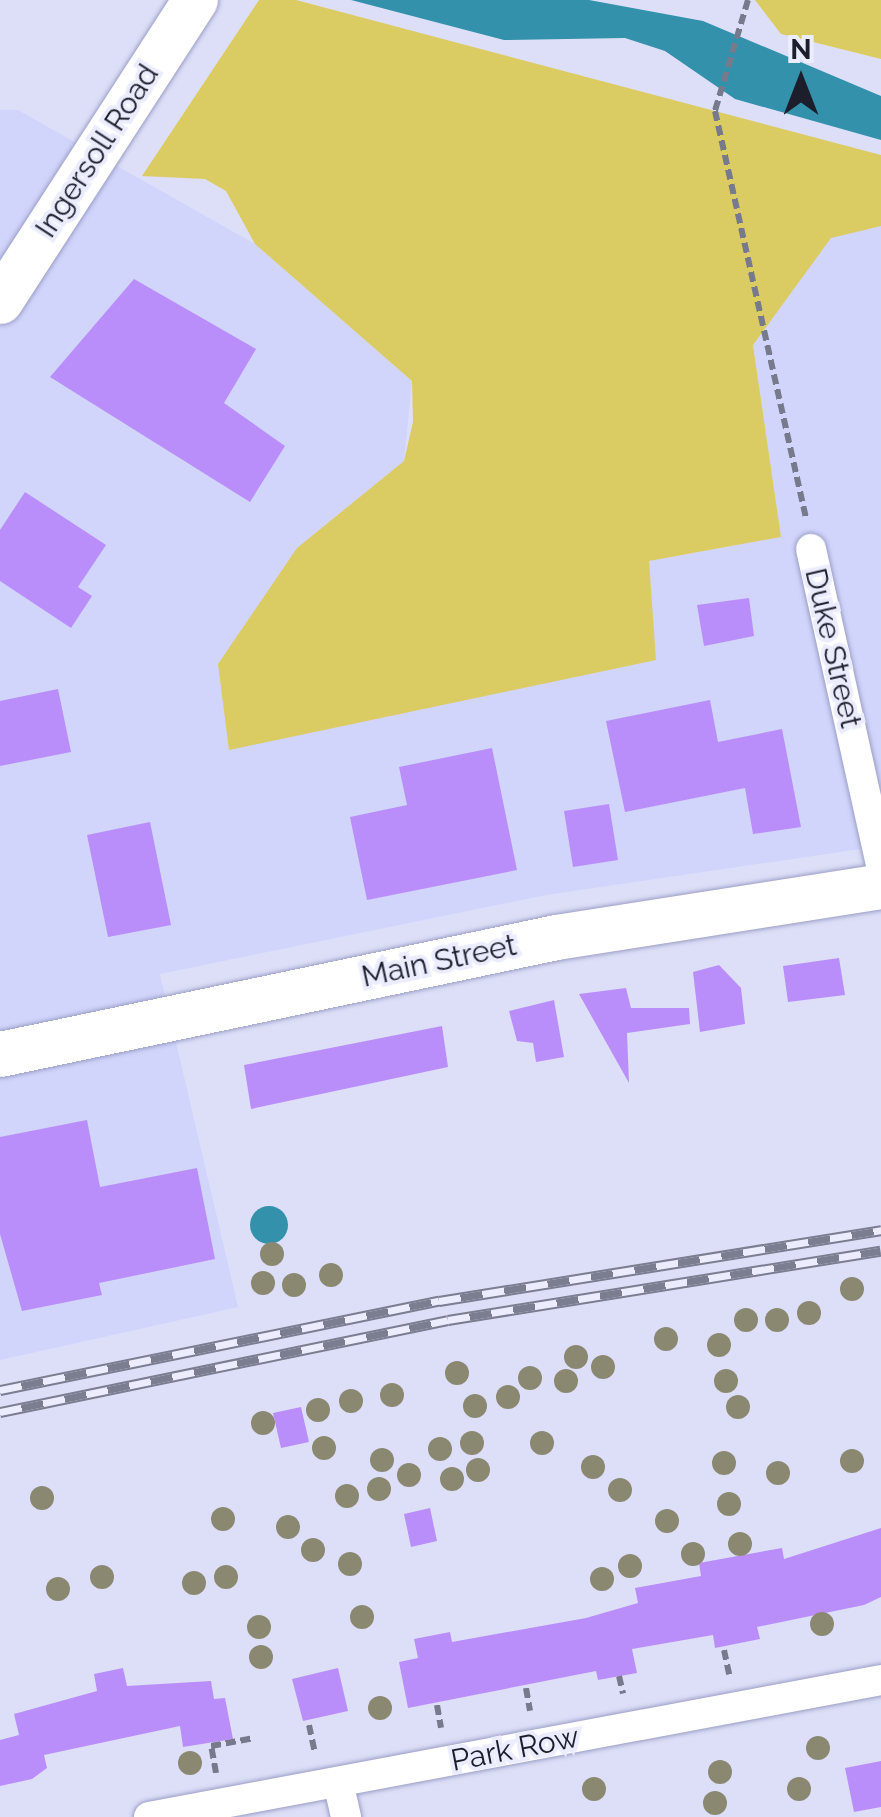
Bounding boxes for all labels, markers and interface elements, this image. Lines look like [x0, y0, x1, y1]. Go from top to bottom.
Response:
north arrow [751, 30, 851, 130]
text: N [790, 33, 812, 66]
street label: Ingersoll Road [27, 57, 167, 245]
street label: Duke Street [797, 565, 869, 731]
street label: Main Street [358, 927, 520, 995]
street label: Park Row [448, 1719, 582, 1779]

